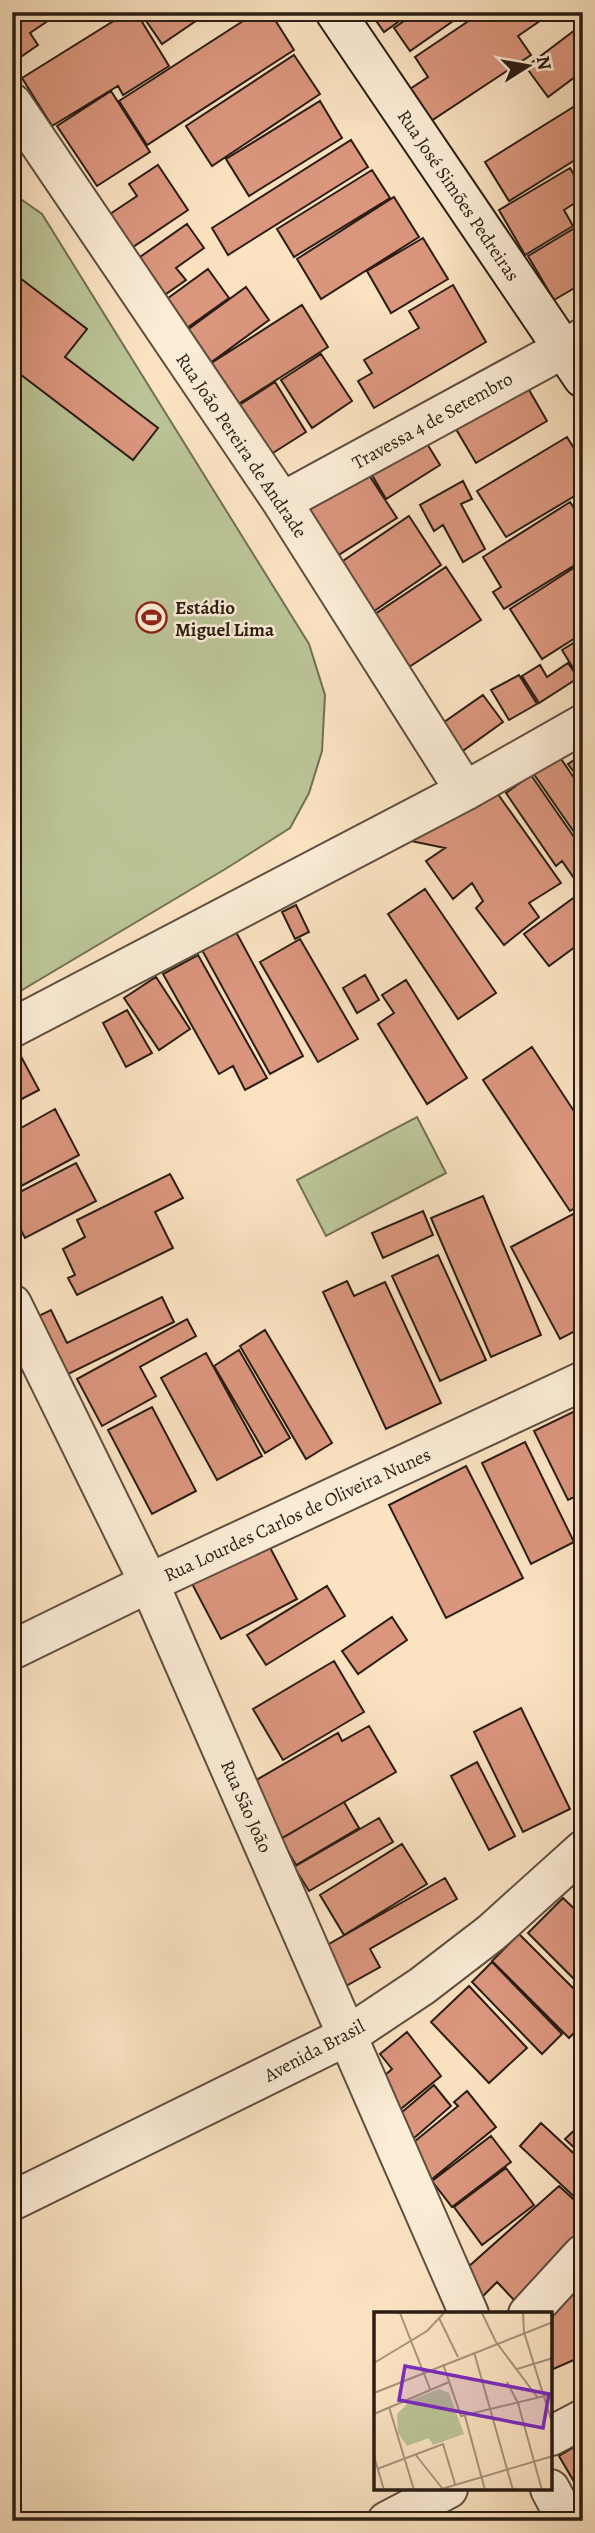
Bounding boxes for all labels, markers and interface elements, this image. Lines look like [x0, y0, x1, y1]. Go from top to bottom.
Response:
north arrow [494, 32, 564, 102]
text: N [530, 54, 558, 72]
street label: Rua José Simões Pedreiras [391, 105, 525, 287]
street label: Rua João Pereira de Andrade [169, 348, 313, 543]
street label: Travessa 4 de Setembro [348, 366, 517, 476]
place label: Estádio Miguel Lima [175, 595, 275, 643]
sports icon: Estádio Miguel Lima [135, 601, 169, 635]
street label: Rua Lourdes Carlos de Oliveira Nunes [160, 1441, 435, 1588]
street label: Rua São João [214, 1756, 278, 1857]
street label: Avenida Brasil [259, 2013, 370, 2089]
inset map [374, 2312, 553, 2491]

